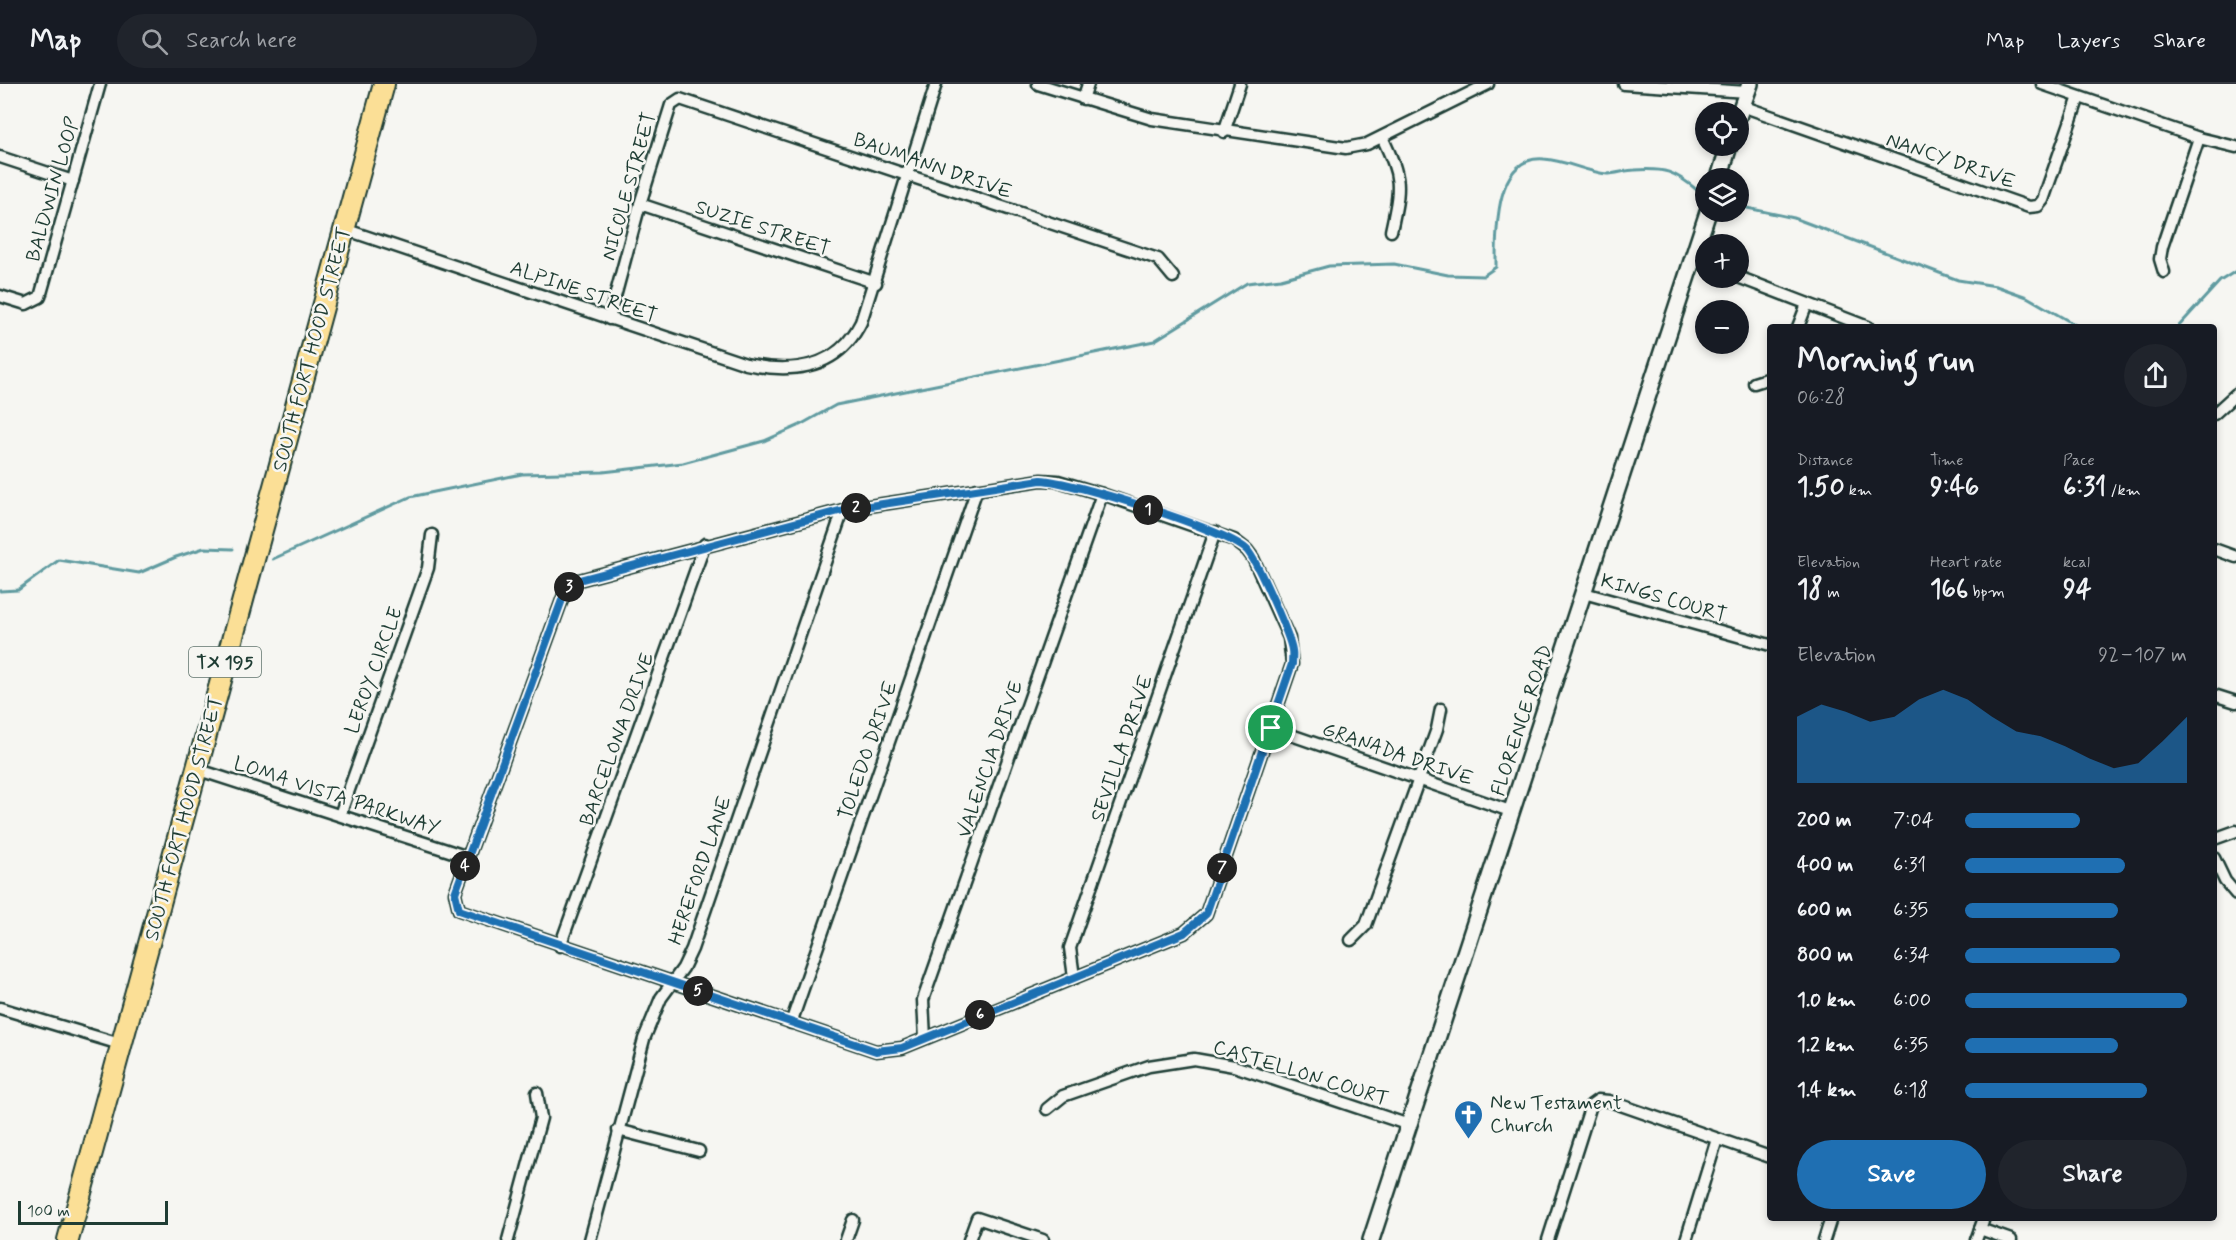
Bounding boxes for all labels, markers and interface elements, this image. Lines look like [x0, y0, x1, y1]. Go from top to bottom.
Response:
search box [117, 14, 537, 68]
text: Map [30, 23, 81, 60]
icon: search [138, 25, 171, 58]
text: Search here [186, 27, 297, 55]
text: Map [1986, 27, 2024, 55]
text: Layers [2057, 27, 2120, 55]
text: Share [2153, 27, 2206, 55]
map controls [1695, 102, 1749, 354]
button: locate [1695, 102, 1749, 156]
street label: NICOLE STREET [595, 109, 663, 264]
street label: BALDWIN LOOP [20, 114, 87, 265]
street label: BAUMANN DRIVE [850, 127, 1015, 206]
street label: NANCY DRIVE [1882, 127, 2019, 196]
button: layers [1695, 168, 1749, 222]
street label: SUZIE STREET [692, 194, 833, 263]
street label: SOUTH FORT HOOD STREET [267, 224, 358, 475]
button: + [1695, 234, 1749, 288]
street label: ALPINE STREET [506, 255, 661, 330]
button: − [1695, 300, 1749, 354]
text: Morning run [1797, 339, 1975, 383]
button: share [2124, 344, 2187, 407]
text: 06:28 [1797, 384, 1845, 411]
text: Distance [1797, 450, 1853, 471]
text: Time [1930, 450, 1964, 471]
text: Pace [2063, 450, 2095, 471]
text: 1.50 [1797, 471, 1845, 505]
text: 9:46 [1930, 471, 1979, 505]
text: 6:31 [2063, 471, 2106, 505]
text: km [1845, 480, 1872, 501]
text: /km [2106, 480, 2141, 501]
pin: 2 [841, 493, 871, 523]
pin: 1 [1133, 495, 1163, 525]
text: 2 [852, 497, 860, 518]
text: 1 [1144, 499, 1152, 520]
text: Elevation [1797, 552, 1860, 573]
text: Heart rate [1930, 552, 2002, 573]
text: kcal [2063, 552, 2090, 573]
street label: KINGS COURT [1597, 568, 1730, 629]
pin: 3 [554, 572, 584, 602]
text: 18 [1797, 573, 1823, 607]
text: 166 [1930, 573, 1968, 607]
text: 94 [2063, 573, 2092, 607]
text: 3 [565, 576, 573, 597]
text: m [1823, 582, 1840, 603]
text: bpm [1968, 582, 2005, 603]
street label: LEROY CIRCLE [339, 603, 410, 738]
street label: FLORENCE ROAD [1485, 641, 1560, 800]
text: Elevation [1797, 642, 1876, 669]
text: 92–107 m [2098, 642, 2187, 669]
road number: TX 195 [189, 647, 261, 677]
street label: BARCELONA DRIVE [574, 649, 661, 830]
street label: SEVILLA DRIVE [1085, 671, 1160, 826]
street label: TOLEDO DRIVE [832, 677, 905, 823]
street label: VALENCIA DRIVE [951, 677, 1030, 842]
street label: SOUTH FORT HOOD STREET [139, 693, 230, 944]
pin [1245, 702, 1296, 753]
icon: arrive [1254, 711, 1287, 744]
street label: GRANADA DRIVE [1318, 716, 1477, 793]
street label: LOMA VISTA PARKWAY [230, 750, 443, 843]
street label: HEREFORD LANE [662, 792, 739, 949]
text: 200 m [1797, 807, 1852, 834]
text: 7:04 [1893, 807, 1934, 834]
pin: 4 [450, 851, 480, 881]
text: 400 m [1797, 852, 1853, 879]
text: 6:31 [1893, 852, 1926, 879]
pin: 7 [1207, 853, 1237, 883]
text: 4 [460, 855, 470, 876]
text: 7 [1217, 857, 1227, 878]
text: 600 m [1797, 897, 1852, 924]
text: 6:35 [1893, 897, 1928, 924]
text: 800 m [1797, 942, 1853, 969]
text: 6:34 [1893, 942, 1930, 969]
pin: 5 [683, 976, 713, 1006]
text: 5 [693, 980, 703, 1001]
text: 1.0 km [1797, 987, 1856, 1014]
text: 6:00 [1893, 987, 1931, 1014]
pin: 6 [965, 1000, 995, 1030]
text: 6 [976, 1004, 984, 1025]
text: 1.2 km [1797, 1032, 1854, 1059]
text: 6:35 [1893, 1032, 1928, 1059]
street label: CASTELLON COURT [1210, 1034, 1392, 1113]
text: 1.4 km [1797, 1077, 1856, 1104]
text: 6:18 [1893, 1077, 1928, 1104]
place label: New Testament Church [1490, 1090, 1622, 1140]
church icon: New Testament Church [1453, 1098, 1485, 1140]
button: Save [1797, 1140, 1986, 1209]
button: Share [1998, 1140, 2187, 1209]
scale bar [18, 1198, 168, 1226]
text: 100 m [27, 1201, 70, 1222]

